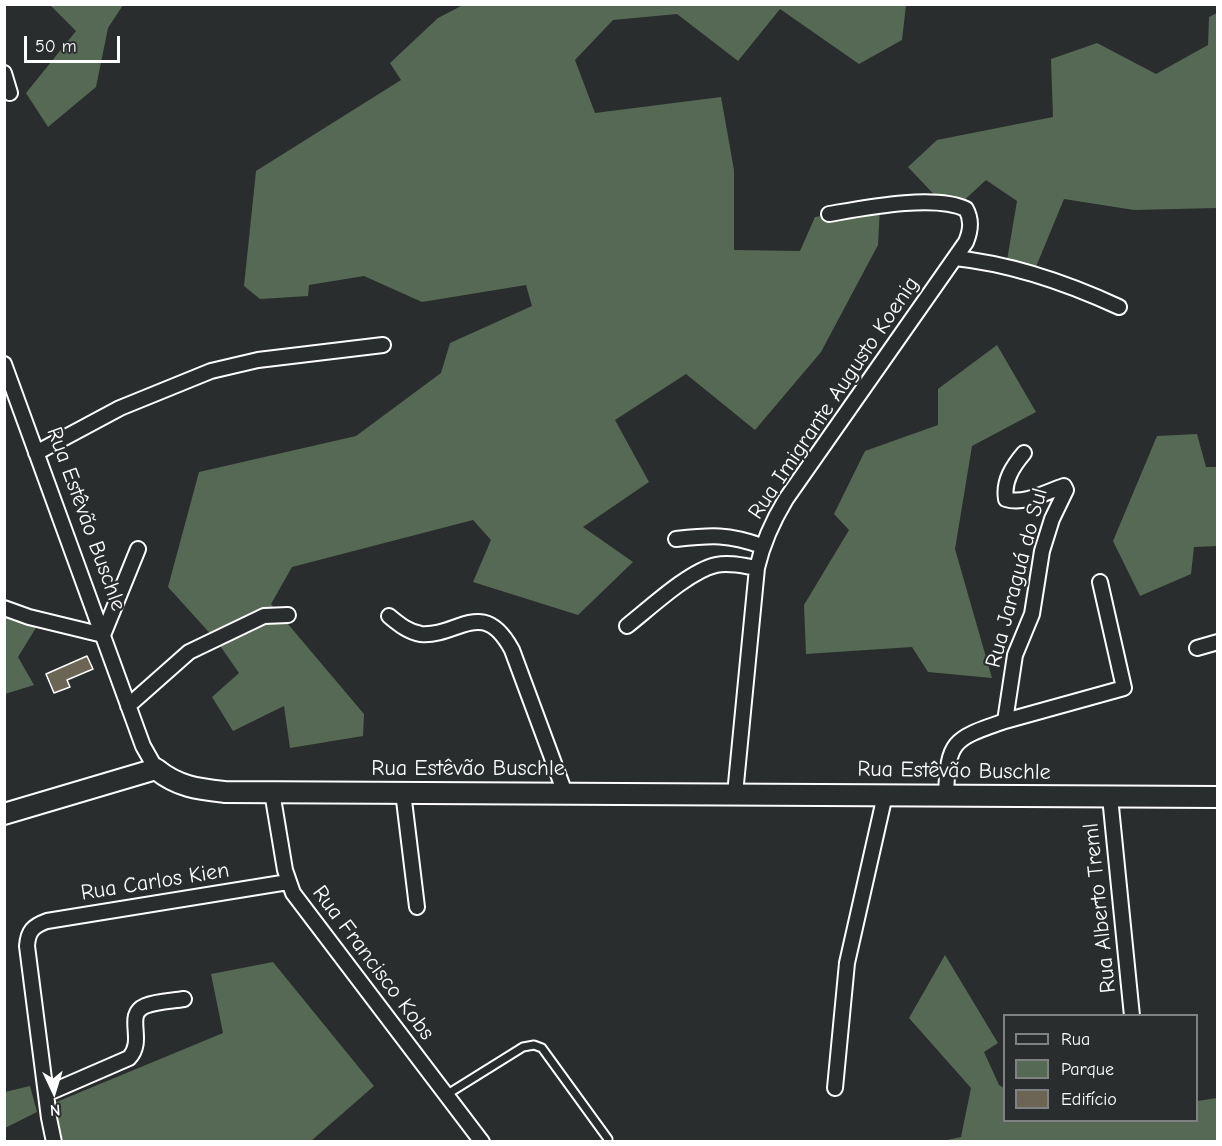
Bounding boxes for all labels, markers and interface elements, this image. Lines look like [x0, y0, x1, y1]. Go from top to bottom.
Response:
scale bar [27, 24, 123, 62]
text: 50 m [35, 36, 77, 57]
street label: Rua Imigrante Augusto Koenig [743, 272, 925, 524]
street label: Rua Estêvão Buschle [41, 424, 131, 614]
street label: Rua Jaraguá do Sul [980, 485, 1054, 671]
street label: Rua Estêvão Buschle [371, 756, 565, 782]
street label: Rua Estêvão Buschle [857, 756, 1051, 786]
street label: Rua Alberto Treml [1078, 822, 1122, 994]
street label: Rua Carlos Kien [79, 857, 231, 907]
street label: Rua Francisco Kobs [306, 881, 440, 1045]
legend [1003, 1014, 1198, 1122]
text: Rua [1061, 1029, 1090, 1050]
text: Parque [1061, 1059, 1114, 1080]
north arrow [24, 1062, 84, 1122]
text: Edifício [1061, 1089, 1117, 1110]
text: N [49, 1101, 61, 1119]

